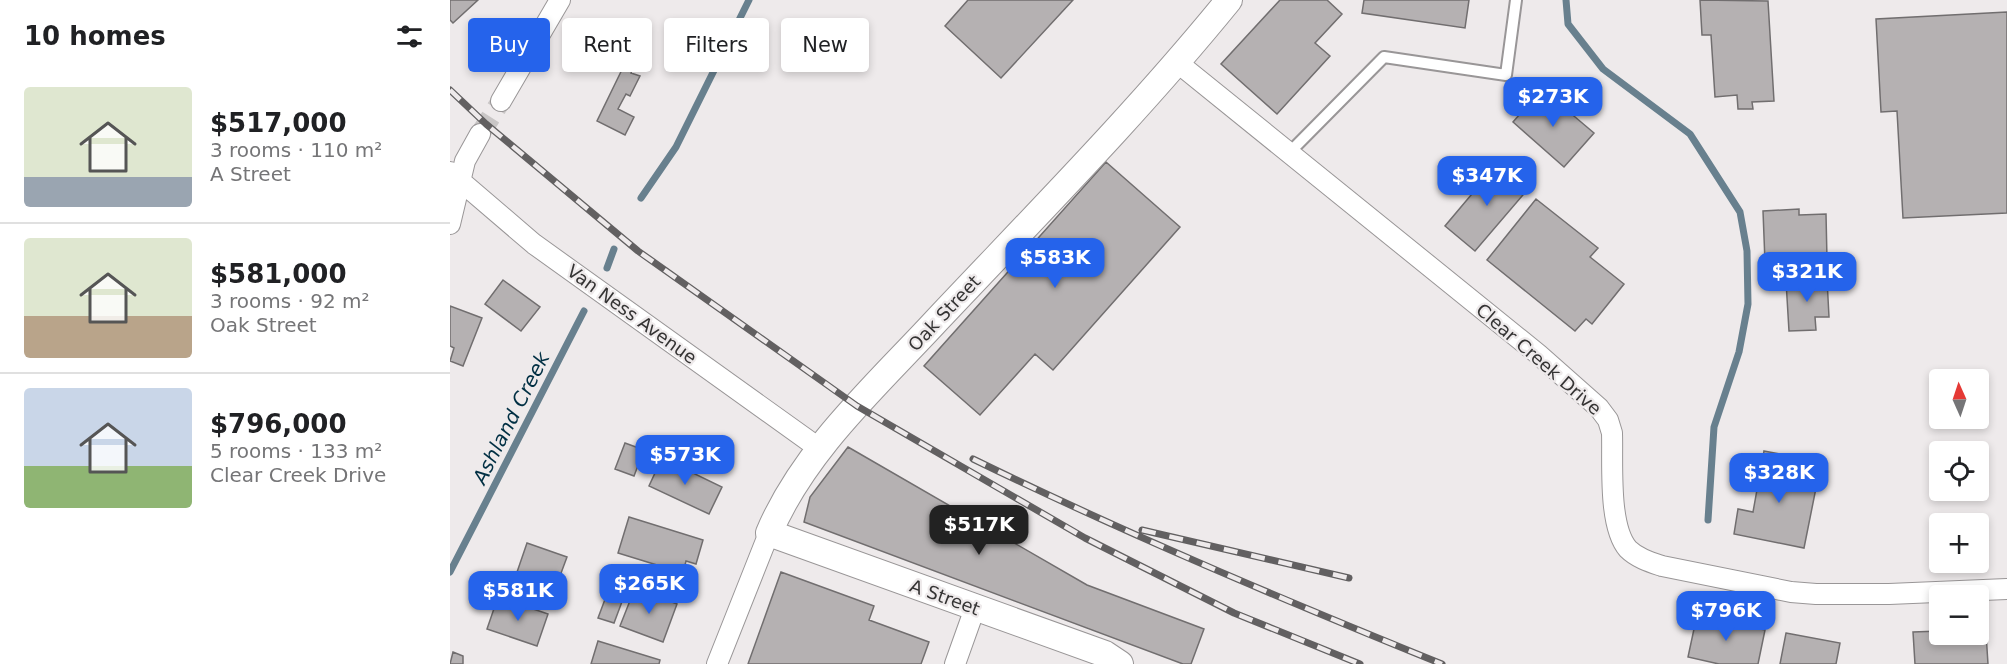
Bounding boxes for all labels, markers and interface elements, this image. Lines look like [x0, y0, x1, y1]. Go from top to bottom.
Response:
chip: Buy [468, 18, 550, 72]
chip: Rent [562, 18, 652, 72]
chip: Filters [664, 18, 769, 72]
chip: New [781, 18, 869, 72]
icon: filters [393, 20, 426, 53]
text: 10 homes [24, 21, 166, 51]
pin: $273K [1511, 77, 1595, 128]
text: $273K [1517, 84, 1589, 108]
text: $517,000 [210, 108, 347, 138]
icon: home [72, 111, 144, 183]
text: 3 rooms · 110 m² [210, 138, 382, 162]
pin: $347K [1445, 156, 1529, 207]
text: A Street [210, 162, 291, 186]
text: $347K [1451, 163, 1523, 187]
pin: $583K [1013, 238, 1097, 289]
text: $583K [1019, 245, 1091, 269]
pin: $321K [1765, 252, 1849, 303]
text: $581,000 [210, 259, 347, 289]
text: $321K [1771, 259, 1843, 283]
street label: Van Ness Avenue [563, 260, 701, 368]
icon: home [72, 262, 144, 334]
street label: Oak Street [904, 271, 984, 355]
text: 3 rooms · 92 m² [210, 289, 370, 313]
street label: Clear Creek Drive [1472, 299, 1606, 419]
text: Oak Street [210, 313, 317, 337]
water label: Ashland Creek [467, 347, 555, 490]
north arrow [1929, 369, 1989, 429]
map controls [1929, 369, 1989, 645]
text: $796,000 [210, 409, 347, 439]
icon: home [72, 412, 144, 484]
pin: $573K [643, 435, 727, 486]
text: 5 rooms · 133 m² [210, 439, 382, 463]
button: locate [1929, 441, 1989, 501]
text: $573K [649, 442, 721, 466]
pin: $328K [1737, 453, 1821, 504]
text: $328K [1743, 460, 1815, 484]
text: Clear Creek Drive [210, 463, 386, 487]
pin: $517K [937, 505, 1021, 556]
text: $517K [943, 512, 1015, 536]
button: + [1929, 513, 1989, 573]
pin: $265K [607, 564, 691, 615]
pin: $581K [476, 571, 560, 622]
text: $265K [613, 571, 685, 595]
street label: A Street [907, 575, 983, 619]
text: $581K [482, 578, 554, 602]
button: − [1929, 585, 1989, 645]
pin: $796K [1684, 591, 1768, 642]
text: $796K [1690, 598, 1762, 622]

